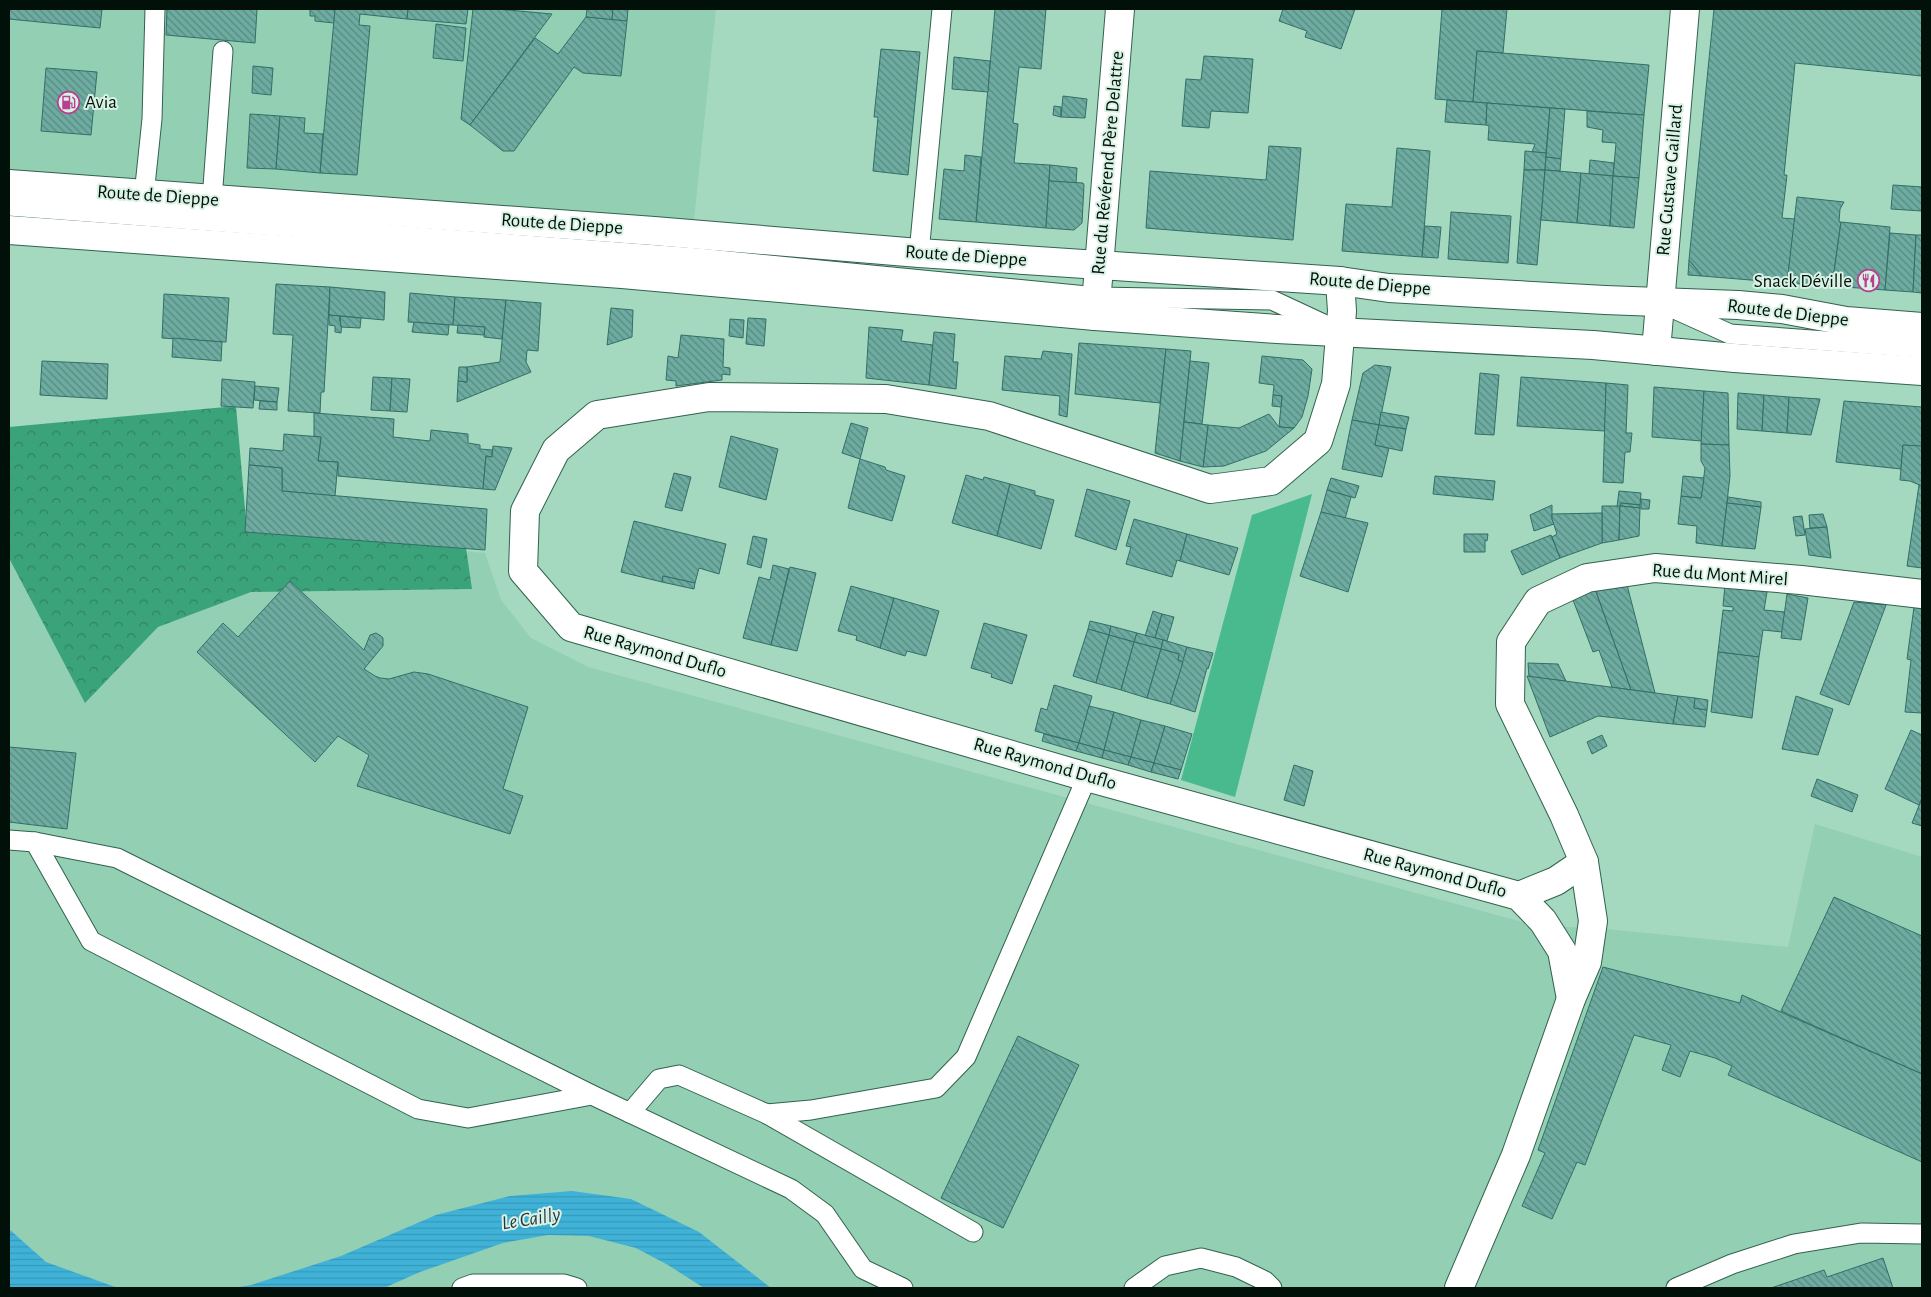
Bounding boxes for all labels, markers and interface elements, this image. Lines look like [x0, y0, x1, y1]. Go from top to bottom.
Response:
street label: Rue du Révérend Père Delattre [1089, 50, 1127, 276]
fuel station icon: Avia [57, 90, 81, 114]
place label: Avia [85, 93, 117, 112]
street label: Rue Gustave Gaillard [1654, 103, 1686, 257]
street label: Route de Dieppe [96, 182, 220, 210]
street label: Route de Dieppe [500, 210, 624, 238]
street label: Route de Dieppe [904, 242, 1028, 270]
street label: Route de Dieppe [1308, 269, 1432, 299]
restaurant icon: Snack Déville [1856, 269, 1880, 293]
place label: Snack Déville [1754, 272, 1852, 291]
street label: Route de Dieppe [1726, 296, 1850, 330]
street label: Rue du Mont Mirel [1651, 561, 1789, 589]
street label: Rue Raymond Duflo [581, 623, 729, 681]
street label: Rue Raymond Duflo [971, 735, 1119, 793]
street label: Rue Raymond Duflo [1361, 845, 1509, 901]
water label: Le Cailly [500, 1204, 562, 1233]

